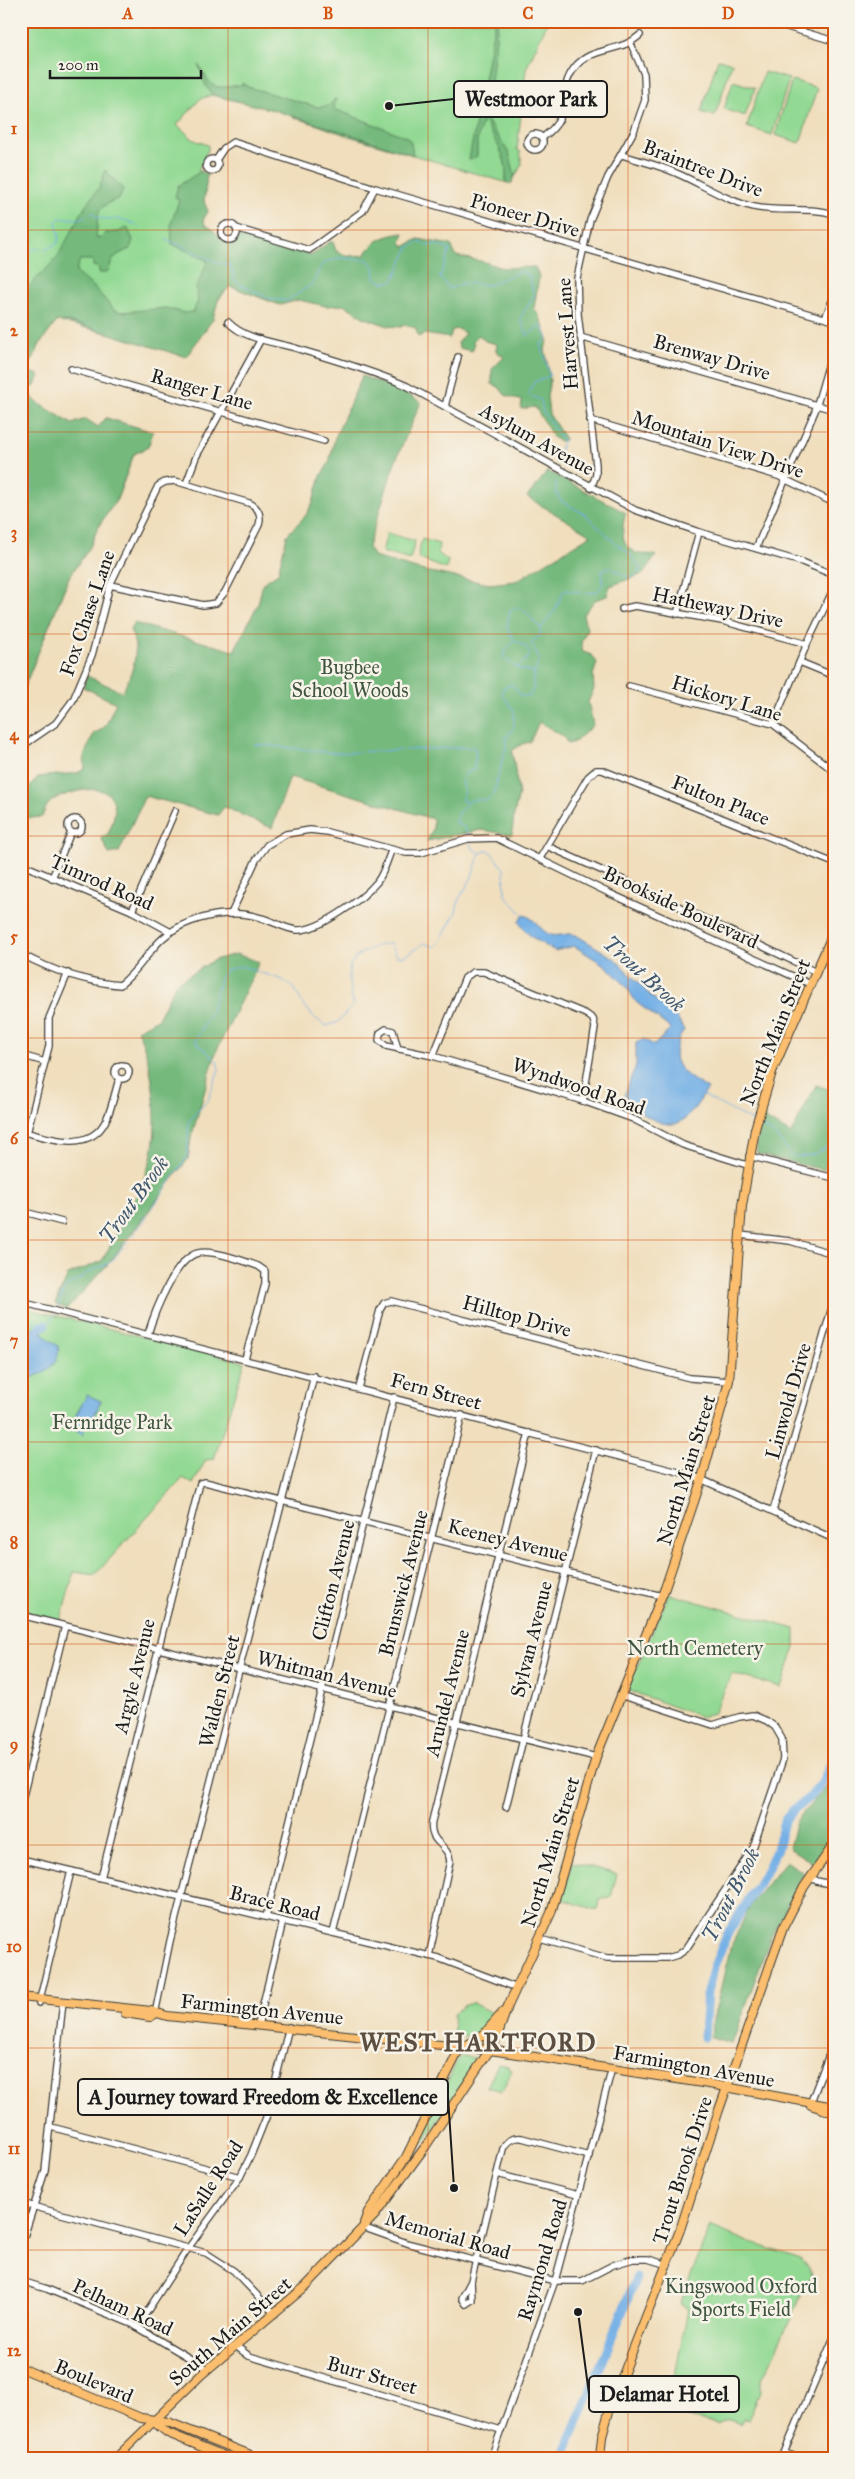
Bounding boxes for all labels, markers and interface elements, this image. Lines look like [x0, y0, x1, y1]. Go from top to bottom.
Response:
text: A [122, 4, 134, 23]
text: B [323, 4, 333, 23]
text: C [523, 4, 534, 23]
text: D [722, 4, 735, 23]
scale bar [50, 48, 201, 80]
text: 200 m [58, 56, 99, 74]
callout: Westmoor Park [454, 81, 607, 117]
text: Westmoor Park [465, 86, 598, 112]
text: 1 [11, 119, 18, 138]
street label: Braintree Drive [639, 134, 767, 202]
street label: Pioneer Drive [468, 188, 582, 242]
street label: Harvest Lane [551, 277, 583, 391]
text: 2 [10, 321, 19, 340]
street label: Brenway Drive [651, 329, 773, 385]
street label: Ranger Lane [148, 363, 256, 416]
street label: Asylum Avenue [475, 397, 598, 480]
street label: Mountain View Drive [629, 405, 807, 483]
text: 3 [11, 523, 17, 543]
street label: Fox Chase Lane [54, 547, 120, 679]
street label: Hatheway Drive [650, 581, 786, 633]
park label: Bugbee School Woods [291, 655, 409, 702]
street label: Hickory Lane [669, 670, 785, 726]
text: 4 [10, 725, 20, 745]
street label: Fulton Place [669, 770, 773, 830]
street label: Timrod Road [47, 849, 157, 915]
street label: Brookside Boulevard [599, 860, 763, 954]
text: 5 [10, 927, 18, 946]
water label: Trout Brook [597, 930, 691, 1018]
street label: North Main Street [735, 955, 815, 1109]
street label: Wyndwood Road [509, 1052, 649, 1120]
text: 6 [10, 1129, 19, 1148]
water label: Trout Brook [94, 1151, 175, 1249]
street label: Hilltop Drive [460, 1290, 574, 1342]
text: 7 [10, 1331, 19, 1350]
street label: Linwold Drive [760, 1340, 816, 1462]
street label: Fern Street [388, 1367, 484, 1415]
street label: North Main Street [652, 1392, 720, 1548]
park label: Fernridge Park [52, 1410, 173, 1435]
street label: Brunswick Avenue [373, 1507, 433, 1659]
street label: Keeney Avenue [445, 1513, 571, 1567]
street label: Clifton Avenue [306, 1517, 360, 1643]
text: 8 [10, 1533, 18, 1552]
street label: Sylvan Avenue [505, 1578, 557, 1700]
street label: Argyle Avenue [108, 1616, 161, 1737]
street label: Arundel Avenue [419, 1627, 474, 1760]
street label: Walden Street [193, 1632, 245, 1750]
park label: North Cemetery [627, 1636, 764, 1660]
street label: Whitman Avenue [255, 1645, 399, 1703]
text: 9 [10, 1735, 18, 1755]
street label: North Main Street [516, 1774, 584, 1930]
water label: Trout Brook [696, 1843, 766, 1946]
street label: Brace Road [227, 1880, 323, 1926]
text: 10 [6, 1937, 22, 1956]
street label: Farmington Avenue [179, 1989, 345, 2030]
district label: WEST HARTFORD [360, 2027, 596, 2058]
street label: Farmington Avenue [611, 2040, 777, 2093]
callout: A Journey toward Freedom & Excellence [78, 2079, 448, 2115]
text: A Journey toward Freedom & Excellence [86, 2084, 438, 2111]
street label: Trout Brook Drive [647, 2093, 717, 2247]
street label: LaSalle Road [168, 2136, 248, 2240]
text: 11 [8, 2139, 21, 2158]
street label: Raymond Road [512, 2196, 572, 2324]
street label: Memorial Road [382, 2206, 514, 2264]
street label: South Main Street [164, 2271, 296, 2391]
street label: Pelham Road [69, 2273, 177, 2341]
park label: Kingswood Oxford Sports Field [664, 2274, 818, 2321]
text: 12 [7, 2341, 22, 2360]
street label: Burr Street [324, 2351, 420, 2399]
street label: Boulevard [51, 2354, 137, 2408]
callout: Delamar Hotel [589, 2376, 739, 2412]
text: Delamar Hotel [599, 2381, 730, 2407]

